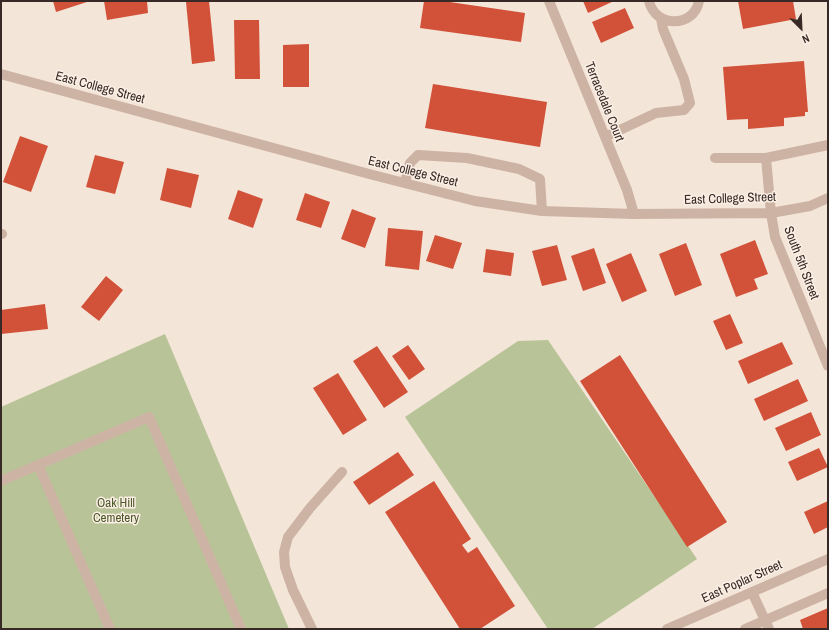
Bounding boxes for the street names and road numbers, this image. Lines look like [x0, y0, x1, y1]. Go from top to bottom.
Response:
street label: Terracedale Court [581, 60, 627, 144]
street label: East College Street [54, 69, 146, 107]
street label: East College Street [367, 153, 459, 191]
street label: East College Street [684, 190, 776, 208]
street label: South 5th Street [780, 224, 822, 302]
street label: East Poplar Street [699, 557, 785, 607]

